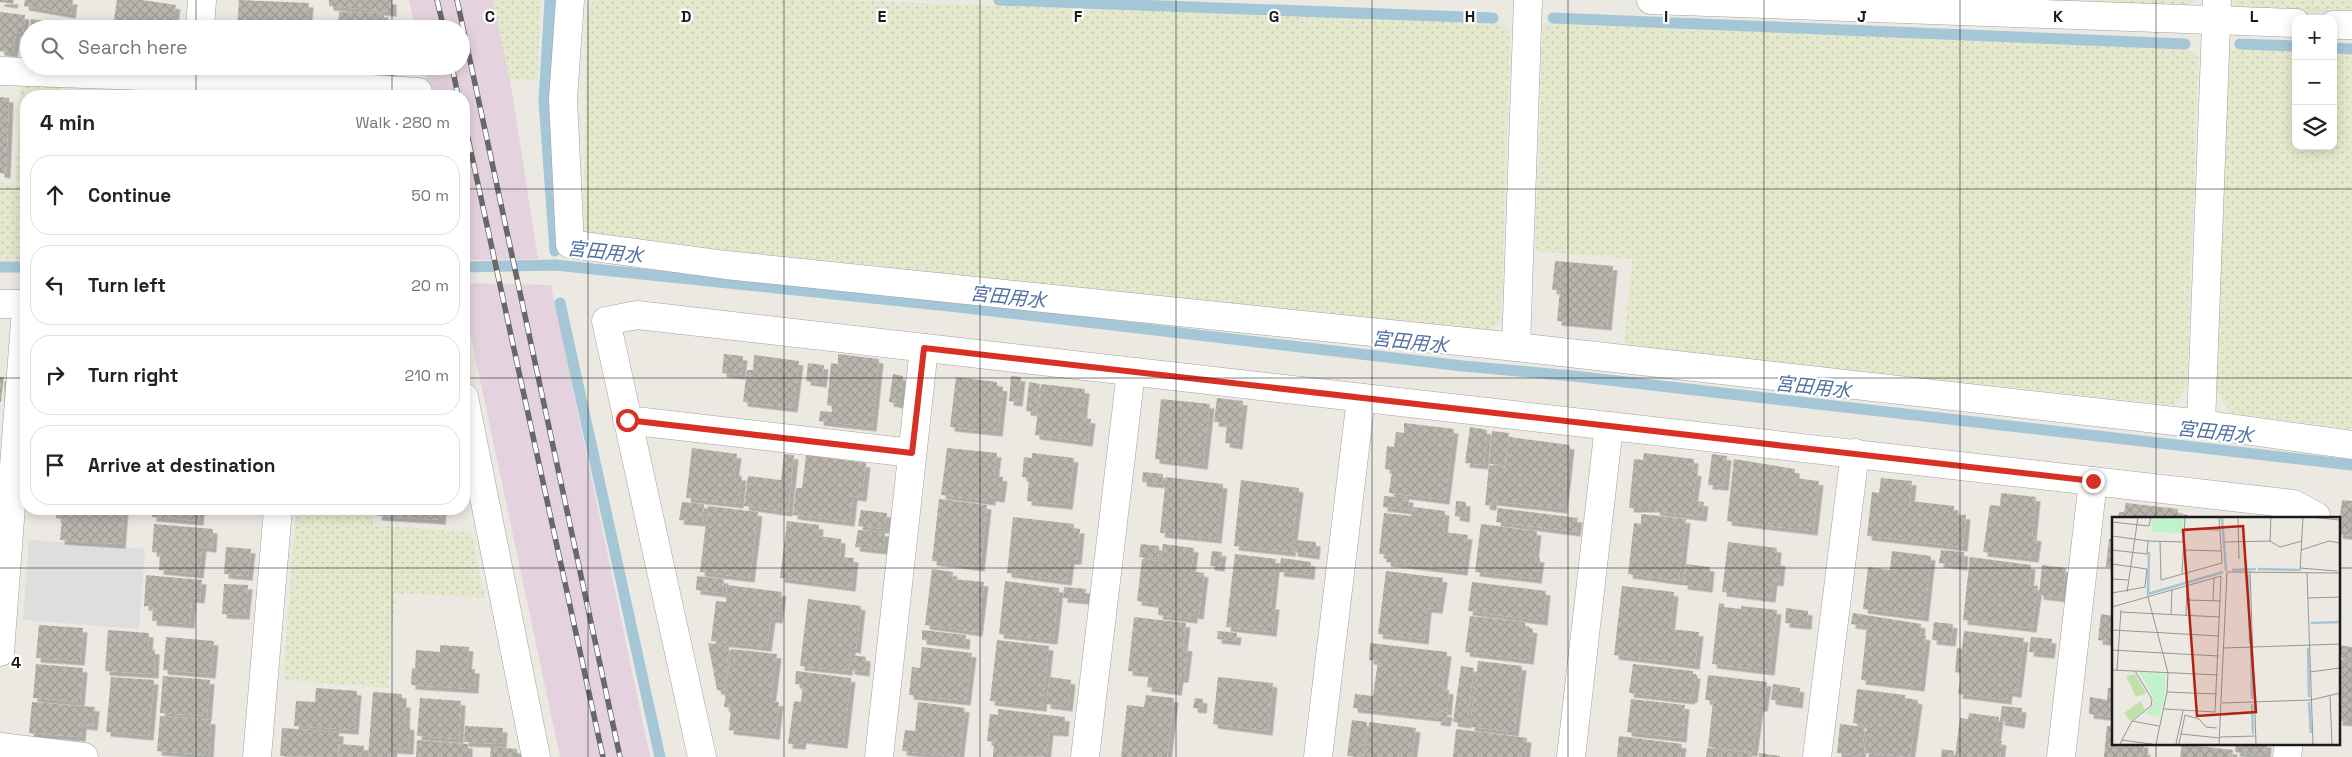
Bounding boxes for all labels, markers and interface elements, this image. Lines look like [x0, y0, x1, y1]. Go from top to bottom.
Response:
text: C [485, 6, 495, 27]
text: D [681, 6, 691, 27]
text: E [878, 6, 887, 27]
text: F [1074, 6, 1083, 27]
text: G [1269, 6, 1279, 27]
text: H [1465, 6, 1475, 27]
text: I [1664, 6, 1668, 27]
text: J [1857, 6, 1867, 27]
text: K [2053, 6, 2063, 27]
text: L [2250, 6, 2259, 27]
map controls [2292, 15, 2337, 150]
button: + [2292, 15, 2337, 60]
search box [20, 20, 470, 75]
icon: search [38, 34, 66, 62]
text: Search here [78, 35, 188, 60]
button: − [2292, 60, 2337, 105]
button: layers [2292, 105, 2337, 150]
text: 4 min [40, 109, 95, 136]
text: Walk · 280 m [355, 112, 450, 133]
icon: ahead [41, 181, 69, 209]
text: Continue [88, 183, 171, 208]
text: 50 m [411, 185, 449, 206]
water label: 宮田用水 [566, 236, 646, 269]
icon: left [41, 271, 69, 299]
text: Turn left [88, 273, 166, 298]
text: 20 m [411, 275, 449, 296]
water label: 宮田用水 [969, 281, 1049, 314]
water label: 宮田用水 [1371, 326, 1451, 359]
icon: right [41, 361, 69, 389]
text: Turn right [88, 363, 178, 388]
text: 210 m [405, 365, 449, 386]
water label: 宮田用水 [1774, 371, 1854, 404]
route start [616, 409, 639, 432]
water label: 宮田用水 [2176, 416, 2256, 449]
icon: arrive [41, 451, 69, 479]
text: Arrive at destination [88, 453, 276, 478]
route end [2082, 470, 2105, 493]
inset map [2112, 517, 2340, 744]
text: 4 [11, 652, 21, 673]

